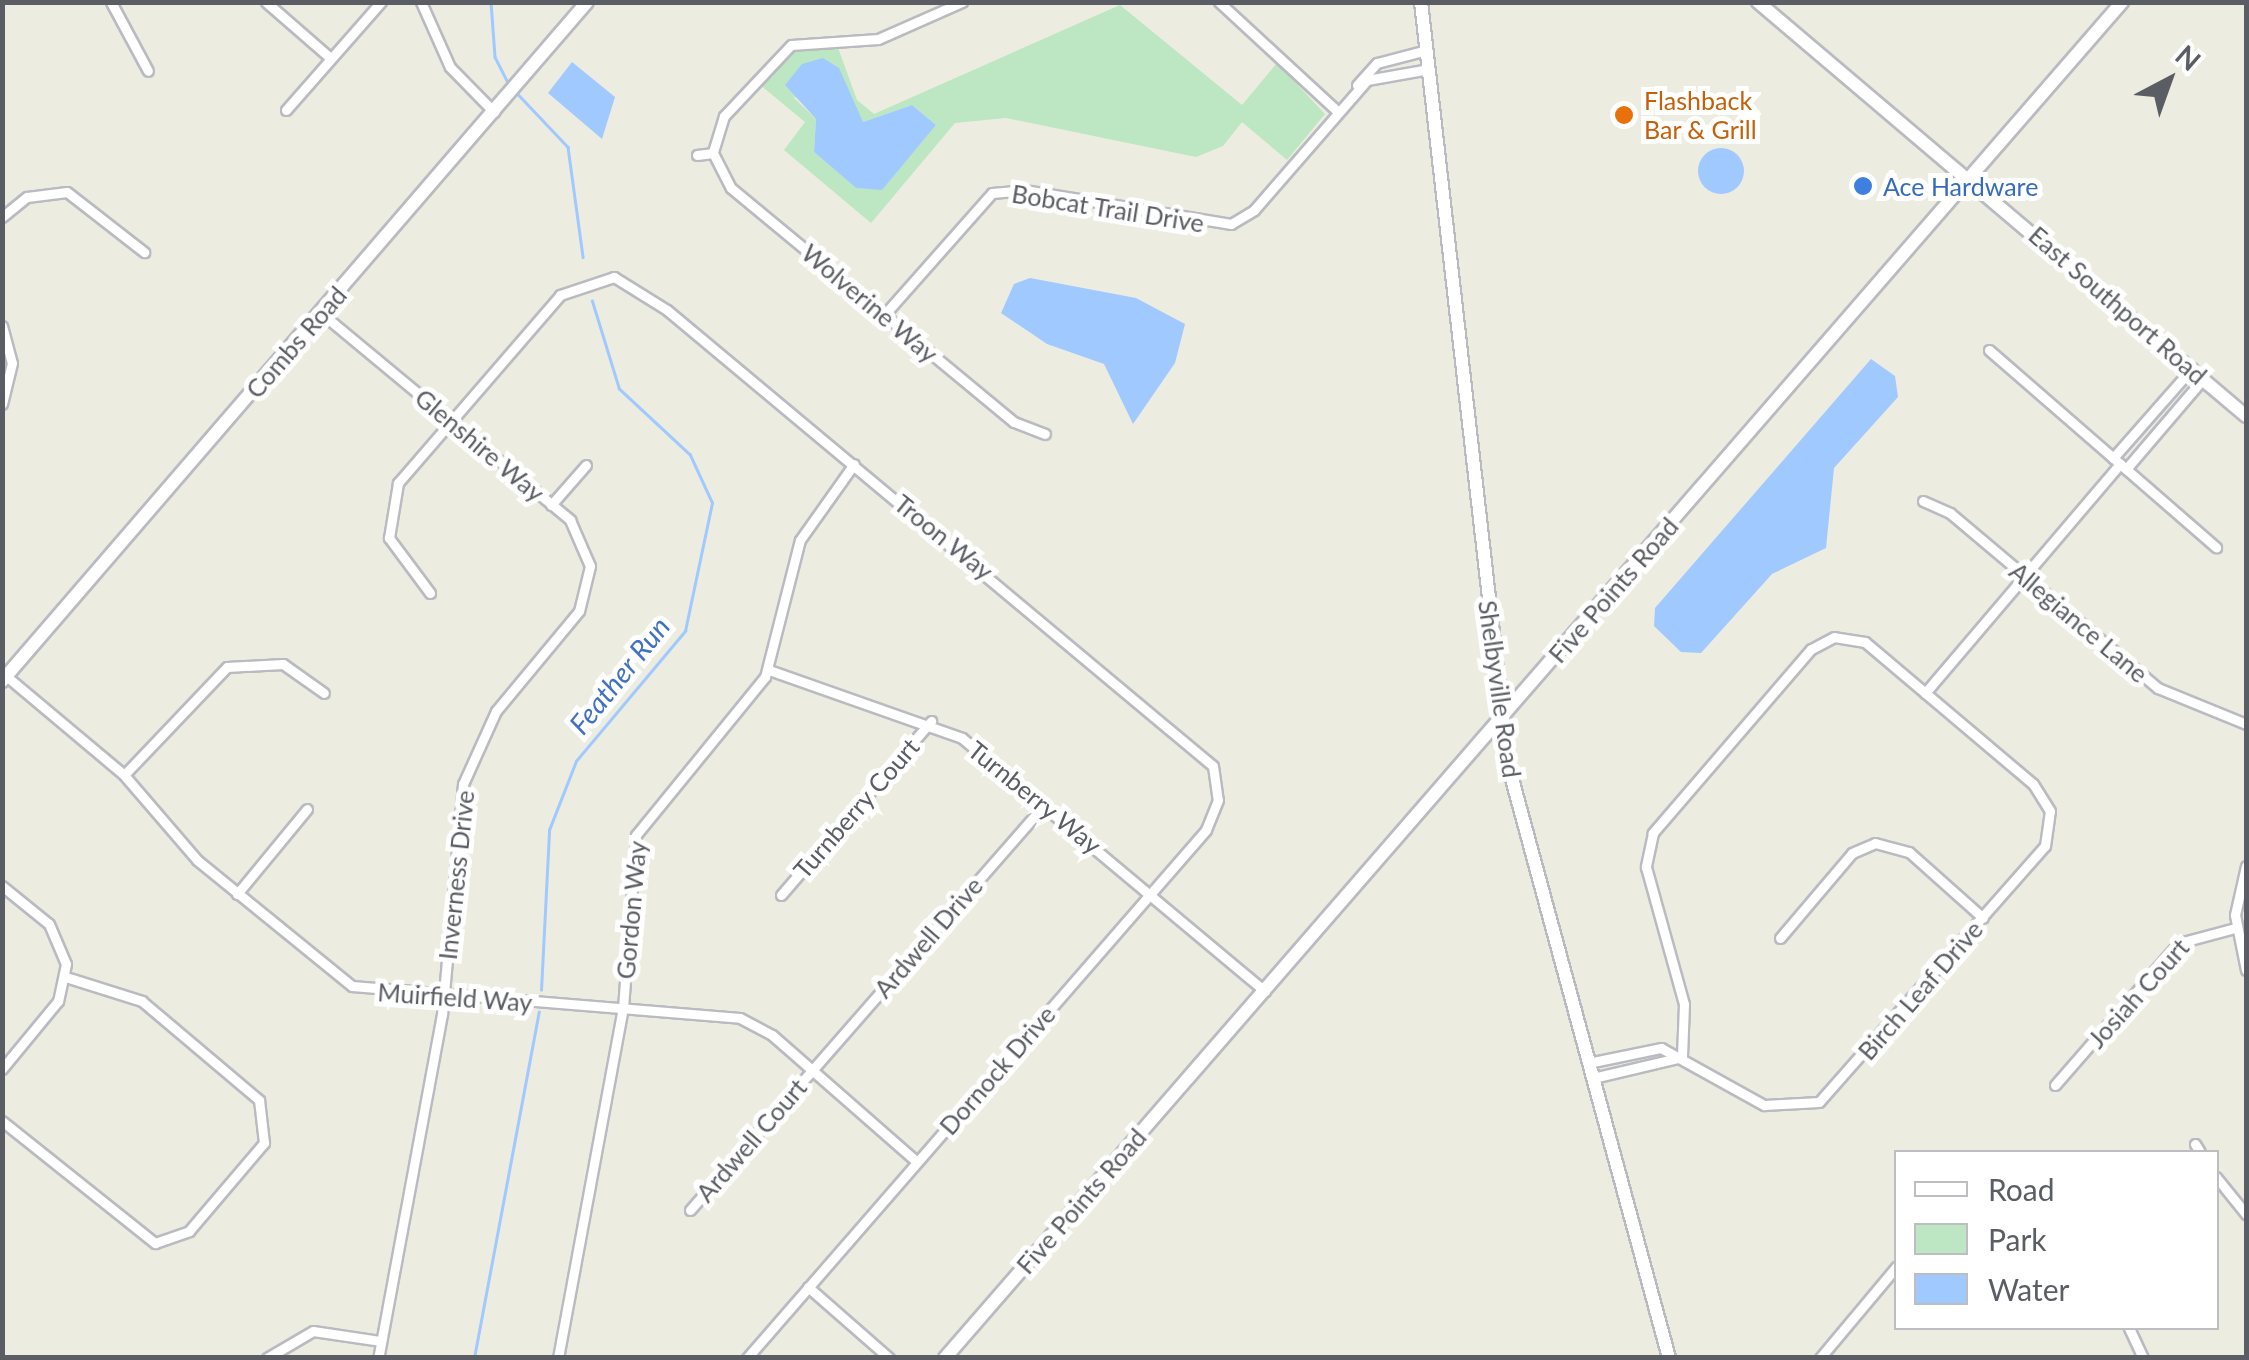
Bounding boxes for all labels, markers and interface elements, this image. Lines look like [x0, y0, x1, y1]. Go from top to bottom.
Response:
north arrow [2119, 30, 2219, 130]
text: N [2169, 37, 2208, 77]
place label: Flashback Bar & Grill [1644, 86, 1757, 145]
marker: Flashback Bar & Grill [1613, 104, 1635, 126]
place label: Ace Hardware [1883, 171, 2038, 201]
marker: Ace Hardware [1852, 175, 1874, 197]
street label: Bobcat Trail Drive [1009, 178, 1207, 238]
street label: East Southport Road [2023, 220, 2213, 390]
street label: Wolverine Way [796, 237, 944, 369]
street label: Combs Road [239, 280, 353, 404]
street label: Glenshire Way [409, 382, 551, 508]
street label: Troon Way [888, 488, 1000, 586]
street label: Five Points Road [1542, 511, 1684, 669]
street label: Allegiance Lane [2004, 556, 2154, 688]
street label: Shelbyville Road [1473, 598, 1527, 780]
water label: Feather Run [562, 610, 676, 740]
street label: Turnberry Court [787, 732, 925, 884]
street label: Turnberry Way [962, 734, 1108, 860]
street label: Inverness Drive [432, 789, 480, 961]
street label: Gordon Way [610, 840, 652, 980]
street label: Ardwell Drive [867, 871, 989, 1003]
street label: Birch Leaf Drive [1851, 914, 1989, 1066]
street label: Josiah Court [2081, 932, 2195, 1054]
street label: Muirfield Way [376, 977, 534, 1017]
street label: Dornock Drive [933, 999, 1061, 1141]
street label: Ardwell Court [689, 1072, 813, 1208]
street label: Five Points Road [1010, 1122, 1152, 1280]
legend [1894, 1150, 2219, 1330]
text: Road [1988, 1171, 2055, 1207]
text: Park [1988, 1221, 2047, 1257]
text: Water [1988, 1271, 2070, 1307]

